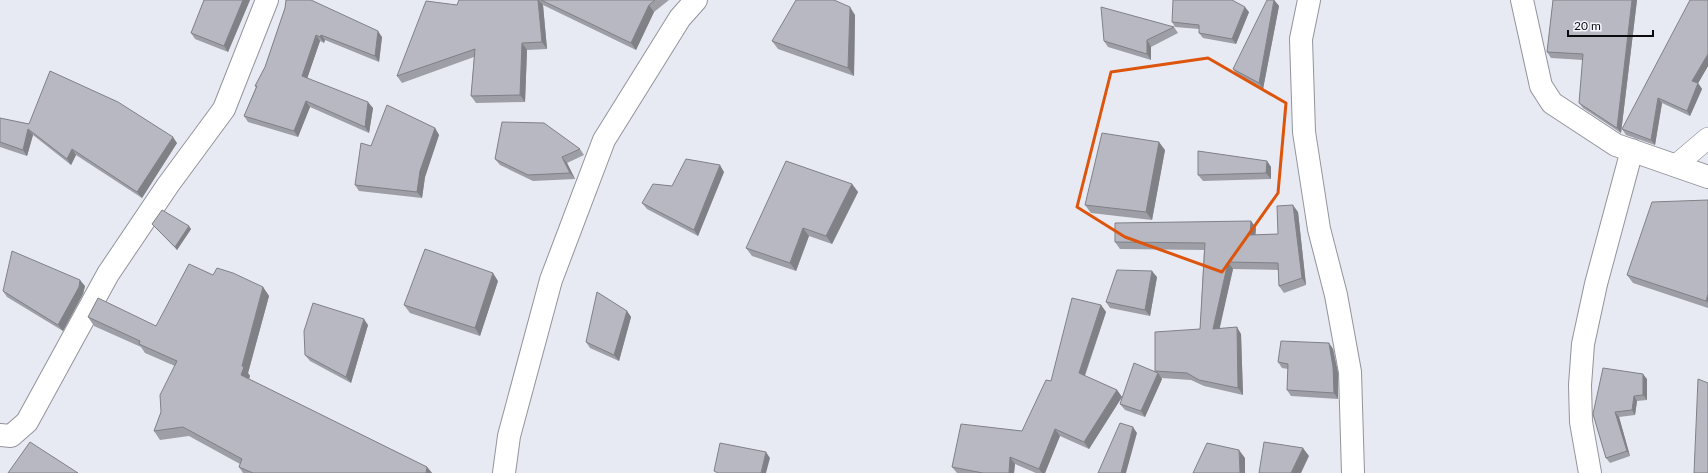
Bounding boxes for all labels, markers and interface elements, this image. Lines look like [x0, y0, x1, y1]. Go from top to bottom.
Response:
scale bar [1568, 12, 1653, 38]
text: 20 m [1574, 18, 1601, 33]

